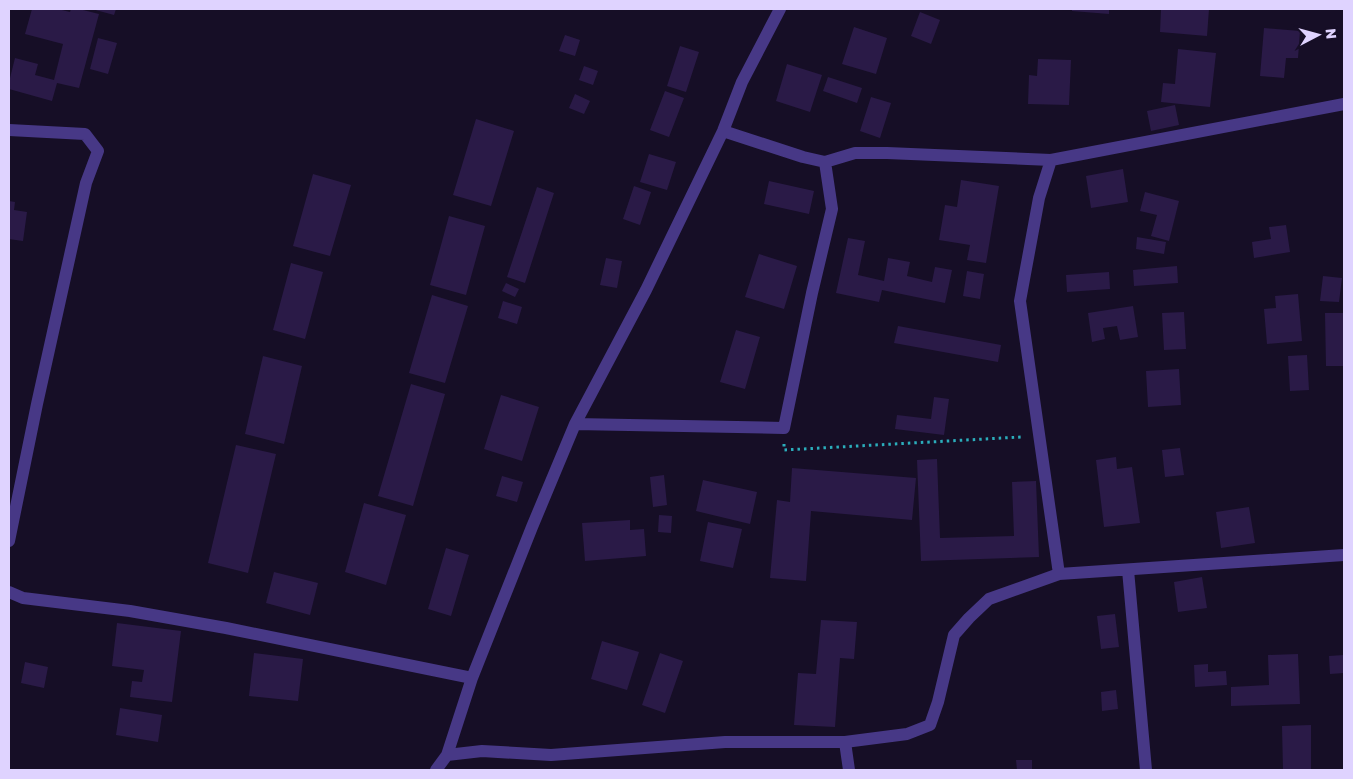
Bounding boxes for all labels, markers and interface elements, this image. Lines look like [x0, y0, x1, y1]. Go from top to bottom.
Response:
north arrow [1293, 10, 1343, 60]
text: N [1322, 27, 1340, 40]

